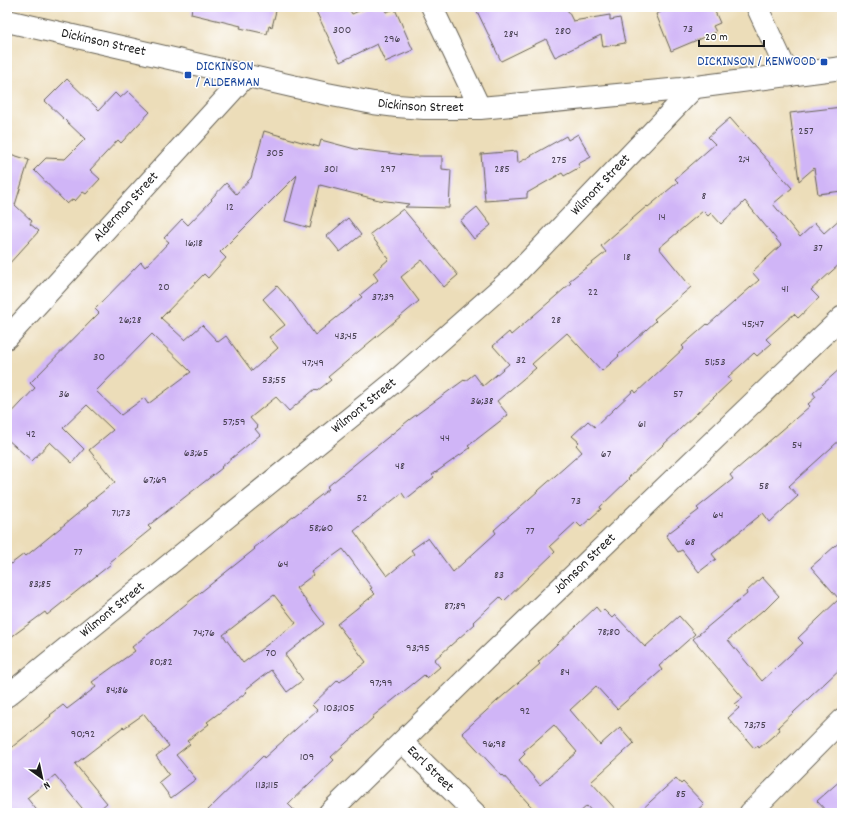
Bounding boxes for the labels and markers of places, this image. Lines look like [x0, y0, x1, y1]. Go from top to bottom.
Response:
place label: DICKINSON / KENWOOD [697, 52, 816, 72]
place label: DICKINSON / ALDERMAN [196, 57, 260, 93]
marker: DICKINSON / KENWOOD [819, 57, 829, 67]
marker: DICKINSON / ALDERMAN [183, 70, 193, 80]

